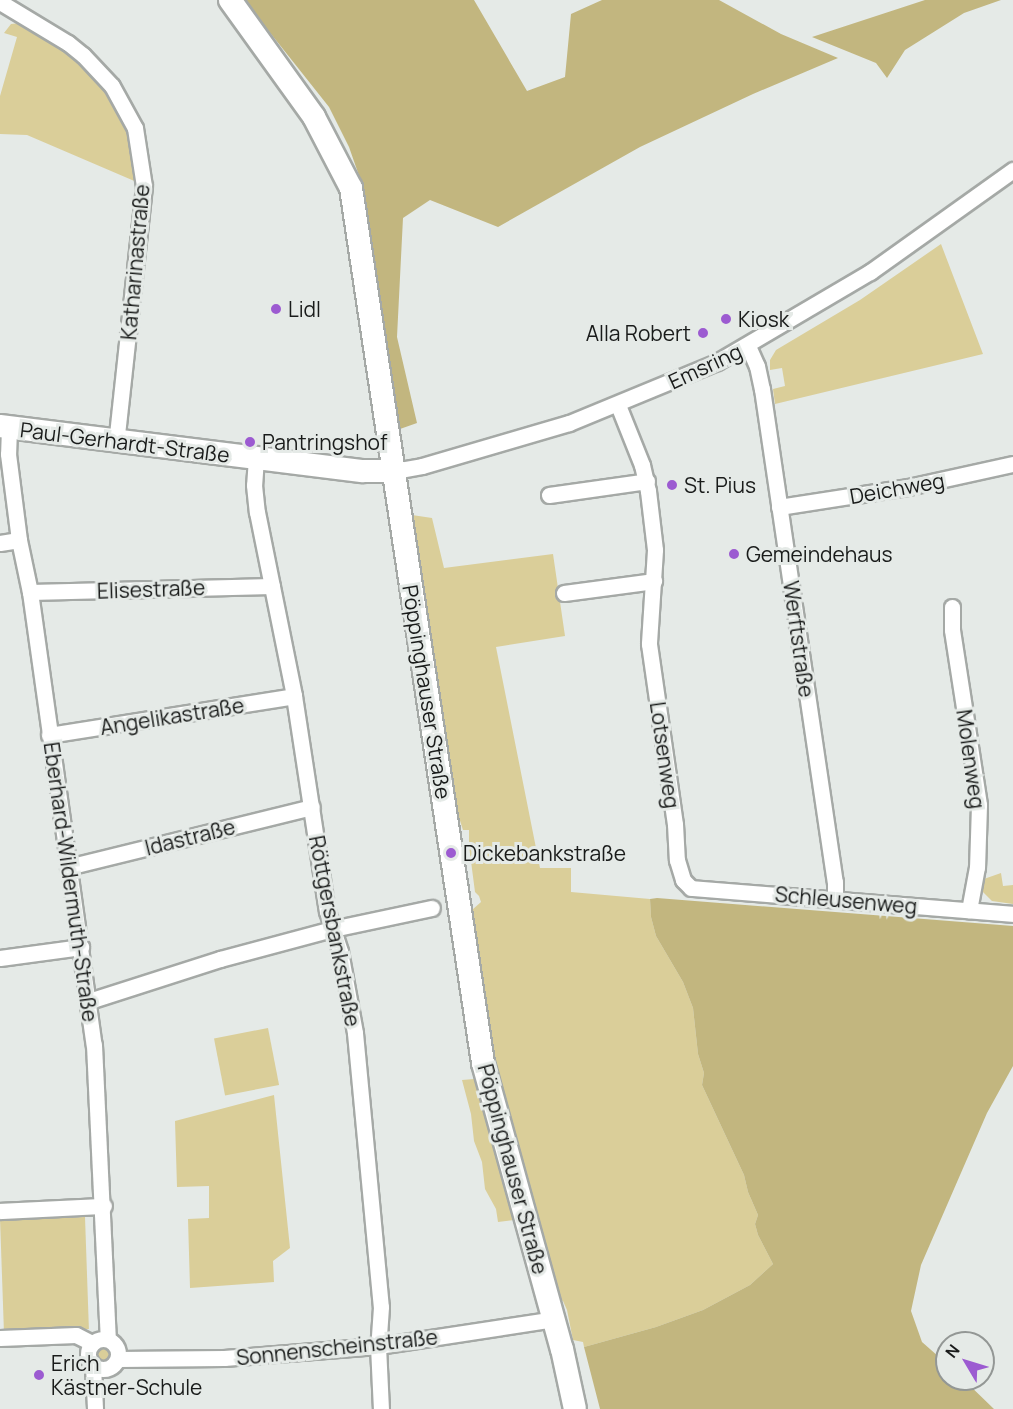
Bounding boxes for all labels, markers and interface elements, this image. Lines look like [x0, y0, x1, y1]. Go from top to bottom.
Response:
street label: Katharinastraße [116, 183, 154, 341]
place label: Lidl [288, 296, 321, 322]
marker: Lidl [269, 302, 283, 316]
place label: Kiosk [738, 306, 789, 332]
marker: Kiosk [719, 312, 733, 326]
place label: Alla Robert [586, 320, 691, 346]
marker: Alla Robert [696, 326, 710, 340]
street label: Emsring [664, 338, 746, 394]
street label: Paul-Gerhardt-Straße [19, 417, 231, 467]
place label: Pantringshof [262, 429, 387, 455]
marker: Pantringshof [243, 435, 257, 449]
street label: Deichweg [848, 467, 946, 509]
place label: St. Pius [684, 472, 756, 498]
marker: St. Pius [665, 478, 679, 492]
place label: Gemeindehaus [746, 541, 892, 567]
marker: Gemeindehaus [727, 547, 741, 561]
street label: Elisestraße [97, 575, 205, 603]
street label: Werftstraße [778, 579, 820, 699]
street label: Pöppinghauser Straße [398, 583, 456, 801]
street label: Angelikastraße [98, 692, 246, 740]
street label: Lotsenweg [645, 700, 685, 810]
street label: Molenweg [952, 708, 990, 810]
street label: Eberhard-Wildermuth-Straße [39, 740, 103, 1024]
street label: Idastraße [142, 814, 238, 860]
street label: Röttgersbankstraße [304, 833, 366, 1029]
place label: Dickebankstraße [463, 840, 626, 866]
marker: Dickebankstraße [444, 846, 458, 860]
street label: Schleusenweg [774, 881, 918, 919]
street label: Pöppinghauser Straße [473, 1061, 553, 1277]
street label: Sonnenscheinstraße [235, 1324, 439, 1370]
north arrow [935, 1331, 995, 1391]
text: N [940, 1340, 965, 1362]
place label: Erich Kästner-Schule [51, 1350, 202, 1400]
marker: Erich Kästner-Schule [32, 1368, 46, 1382]

